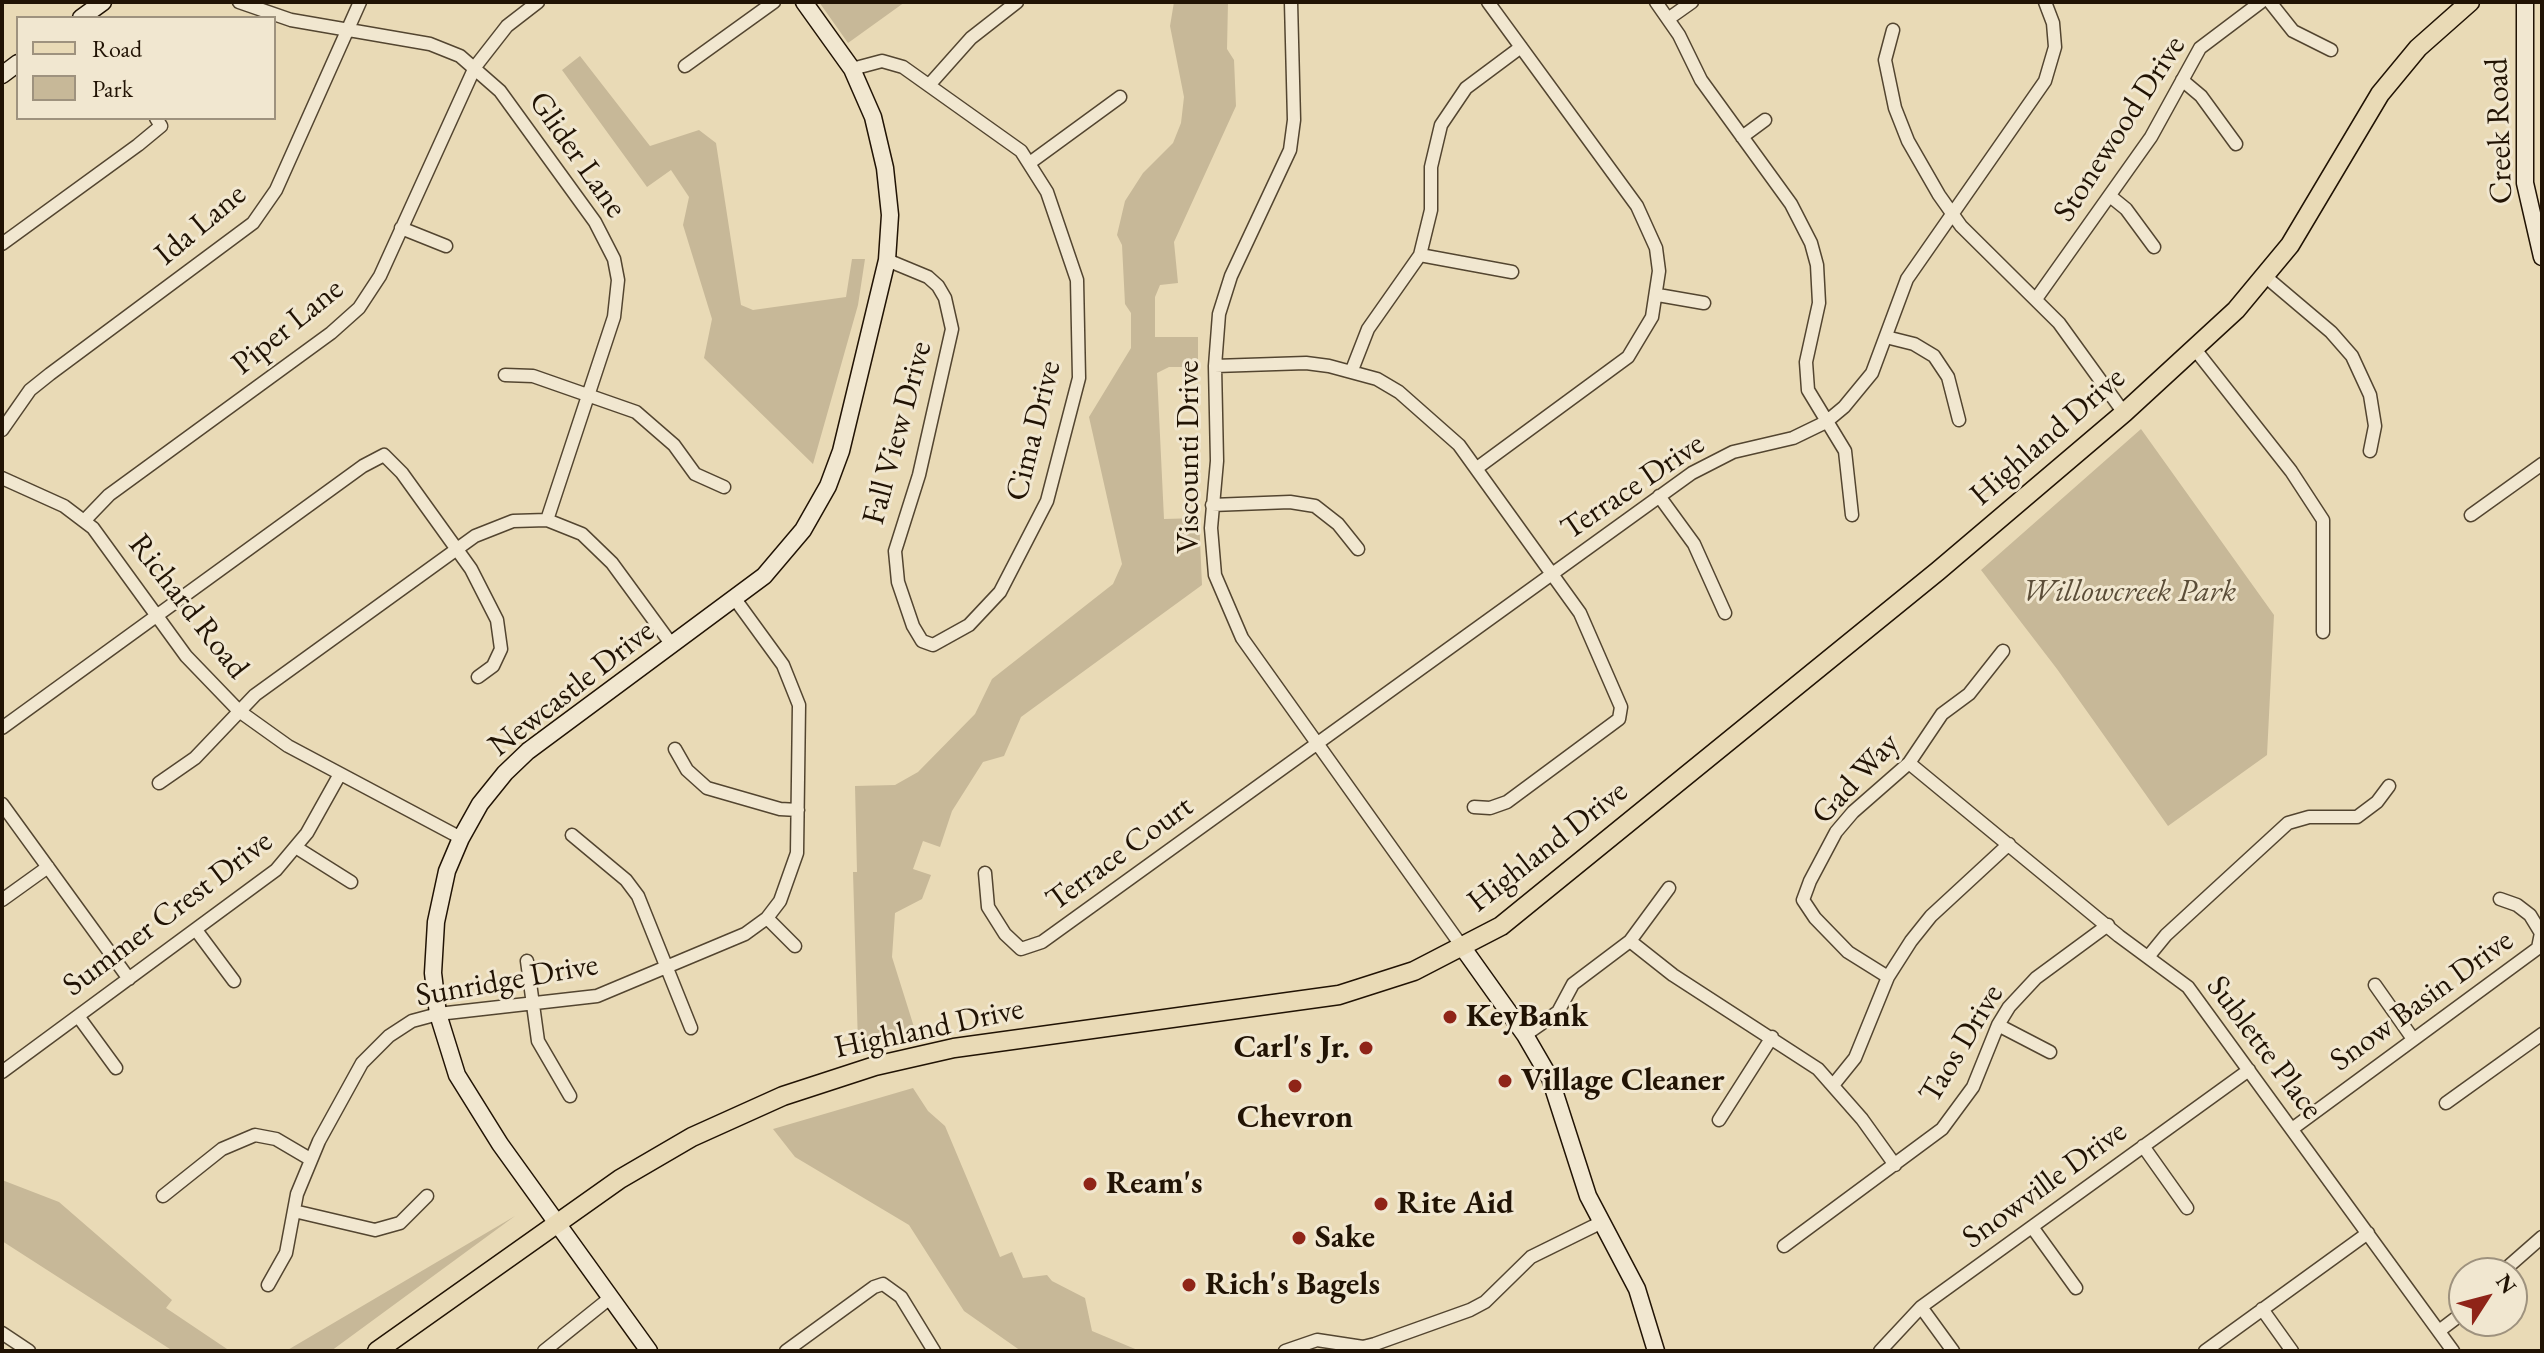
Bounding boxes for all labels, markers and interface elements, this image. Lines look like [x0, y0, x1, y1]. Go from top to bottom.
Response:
legend [16, 16, 276, 120]
street label: Stonewood Drive [2046, 29, 2194, 229]
text: Road [92, 33, 142, 64]
street label: Creek Road [2478, 57, 2522, 205]
text: Park [92, 73, 133, 104]
street label: Glider Lane [520, 84, 634, 226]
street label: Ida Lane [148, 176, 254, 274]
street label: Piper Lane [224, 270, 352, 384]
street label: Fall View Drive [855, 337, 941, 529]
street label: Cima Drive [998, 357, 1070, 505]
street label: Highland Drive [1963, 359, 2133, 515]
street label: Viscounti Drive [1170, 360, 1208, 554]
street label: Terrace Drive [1554, 425, 1712, 549]
street label: Richard Road [120, 527, 256, 687]
park label: Willowcreek Park [2022, 573, 2236, 611]
street label: Newcastle Drive [482, 612, 662, 766]
street label: Gad Way [1804, 725, 1908, 833]
street label: Highland Drive [1460, 773, 1636, 921]
street label: Terrace Court [1039, 788, 1201, 920]
street label: Summer Crest Drive [56, 823, 280, 1005]
street label: Snow Basin Drive [2323, 922, 2521, 1080]
street label: Sunridge Drive [413, 946, 601, 1016]
street label: Sublette Place [2198, 969, 2330, 1127]
street label: Taos Drive [1912, 978, 2012, 1110]
street label: Highland Drive [831, 990, 1027, 1068]
place label: KeyBank [1466, 998, 1588, 1036]
marker: KeyBank [1441, 1008, 1459, 1026]
place label: Carl's Jr. [1234, 1029, 1350, 1067]
marker: Carl's Jr. [1357, 1039, 1375, 1057]
place label: Village Cleaner [1521, 1062, 1724, 1100]
marker: Village Cleaner [1496, 1072, 1514, 1090]
marker: Chevron [1286, 1077, 1304, 1095]
place label: Chevron [1237, 1099, 1353, 1137]
street label: Snowville Drive [1955, 1113, 2135, 1257]
place label: Ream's [1106, 1165, 1203, 1203]
marker: Ream's [1081, 1175, 1099, 1193]
place label: Rite Aid [1397, 1185, 1514, 1223]
marker: Rite Aid [1372, 1195, 1390, 1213]
place label: Sake [1315, 1219, 1375, 1257]
marker: Sake [1290, 1229, 1308, 1247]
north arrow [2448, 1257, 2528, 1337]
place label: Rich's Bagels [1205, 1266, 1380, 1304]
text: N [2489, 1268, 2523, 1300]
marker: Rich's Bagels [1180, 1276, 1198, 1294]

